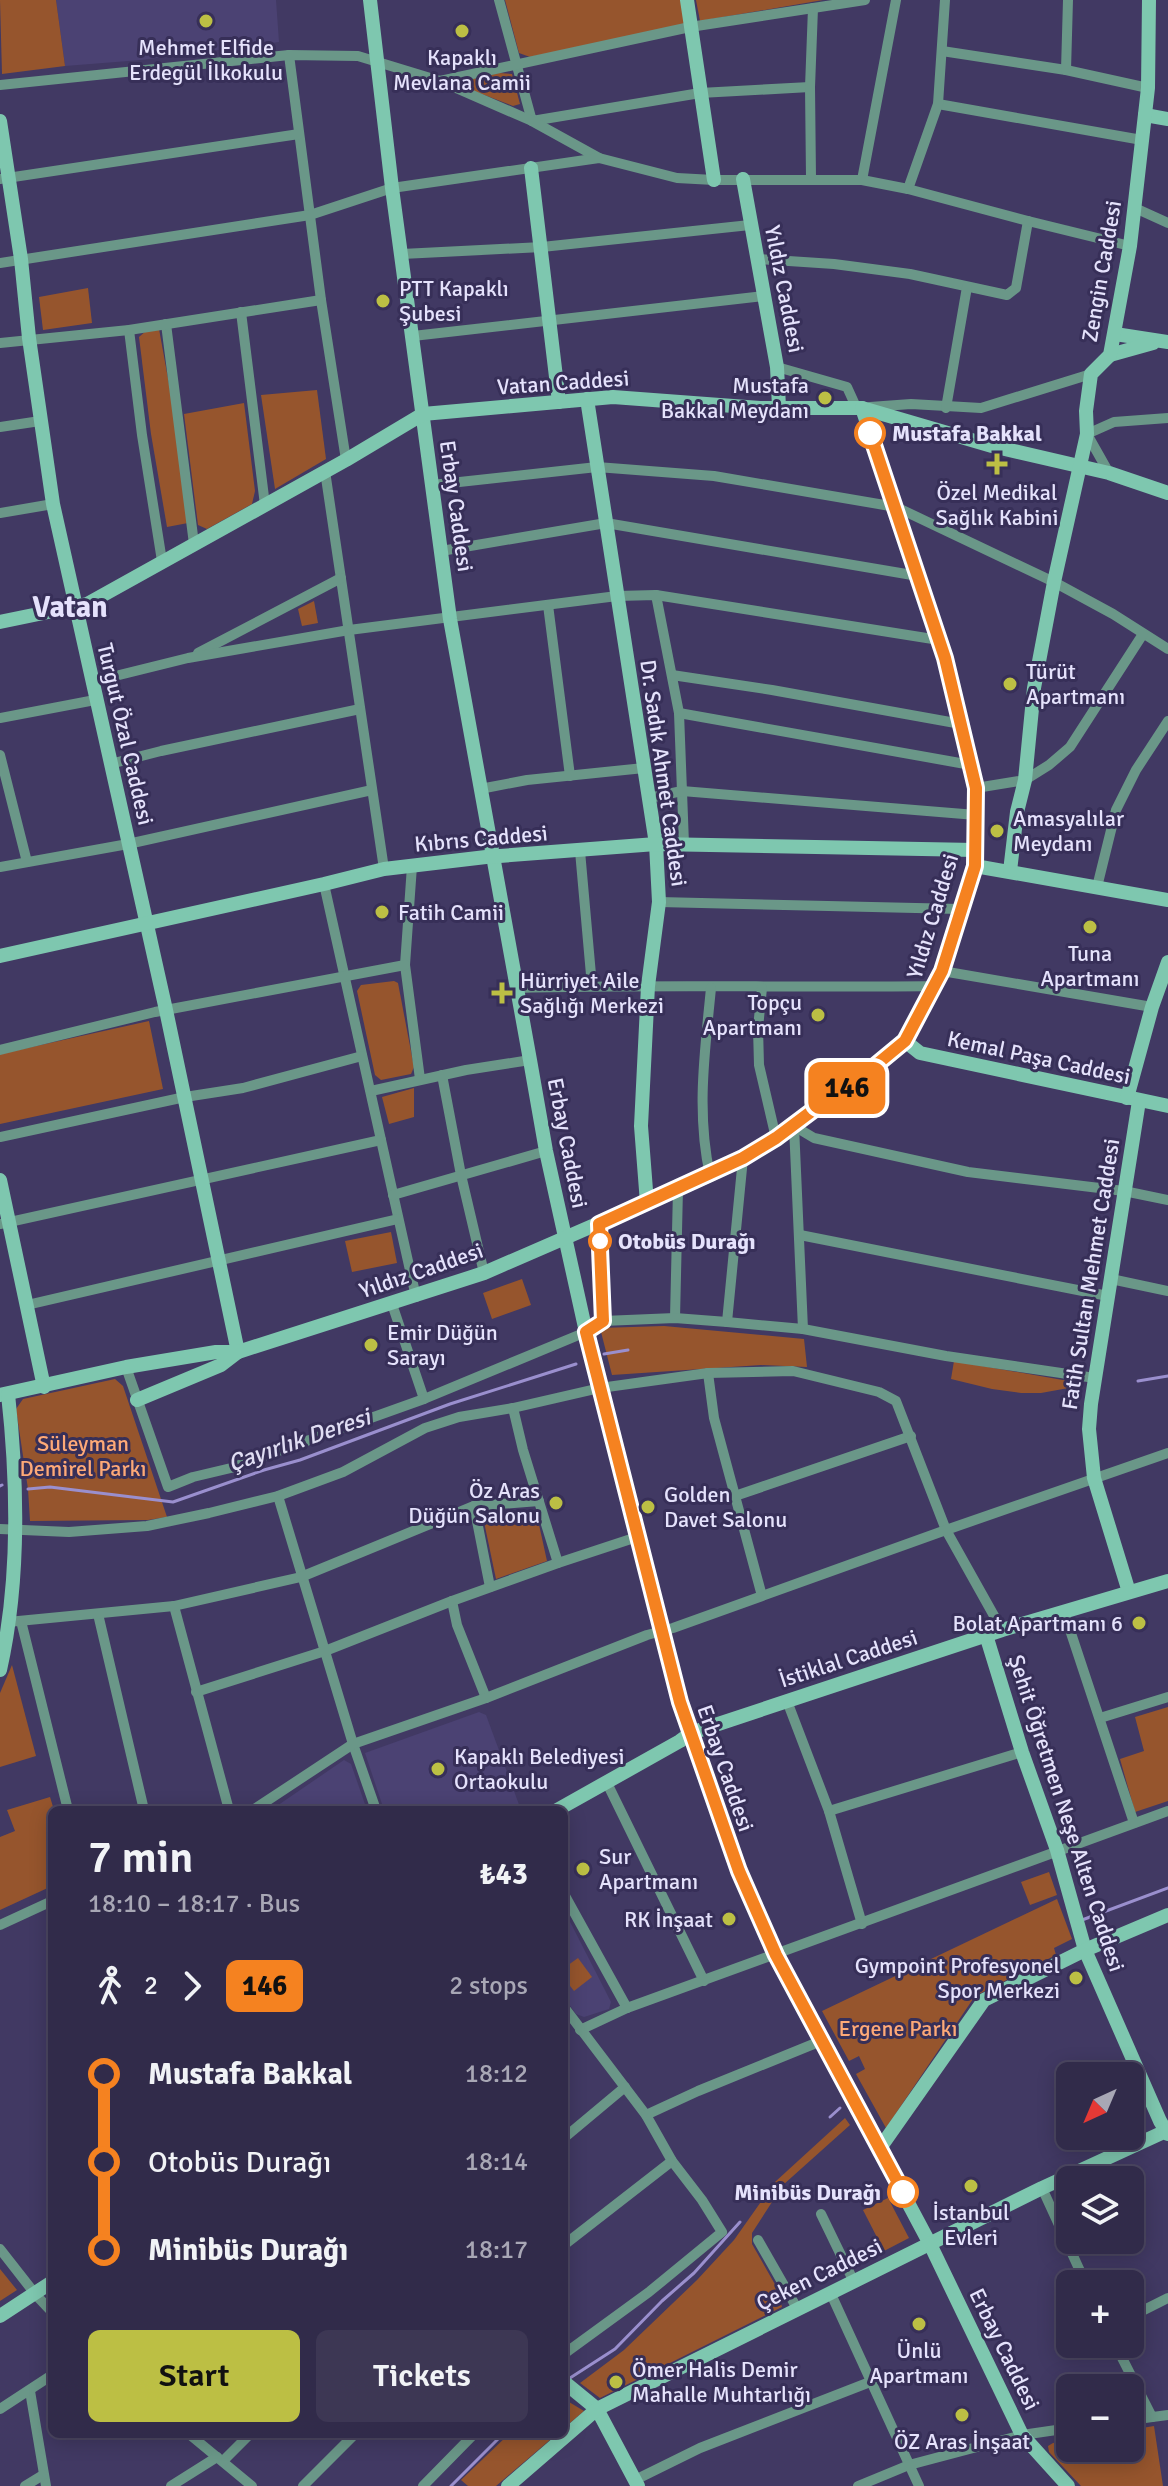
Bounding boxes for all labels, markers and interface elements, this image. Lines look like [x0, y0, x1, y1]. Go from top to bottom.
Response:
marker: Mehmet Elfide Erdegül İlkokulu [197, 12, 215, 30]
marker: Kapaklı Mevlana Camii [453, 22, 471, 40]
place label: Mehmet Elfide Erdegül İlkokulu [129, 34, 283, 86]
place label: Kapaklı Mevlana Camii [393, 44, 531, 96]
street label: Zengin Caddesi [1076, 198, 1127, 344]
street label: Yıldız Caddesi [759, 223, 810, 355]
place label: PTT Kapaklı Şubesi [399, 275, 509, 327]
marker: PTT Kapaklı Şubesi [374, 292, 392, 310]
street label: Vatan Caddesi [496, 364, 630, 401]
place label: Mustafa Bakkal Meydanı [661, 372, 809, 424]
marker: Mustafa Bakkal Meydanı [816, 389, 834, 407]
marker: Mustafa Bakkal [855, 418, 885, 448]
place label: Mustafa Bakkal [892, 420, 1042, 447]
street label: Erbay Caddesi [434, 439, 479, 573]
marker: Özel Medikal Sağlık Kabini [986, 453, 1008, 475]
place label: Özel Medikal Sağlık Kabini [936, 479, 1058, 531]
district label: Vatan [32, 589, 108, 626]
street label: Turgut Özal Caddesi [91, 641, 160, 828]
street label: Dr. Sadık Ahmet Caddesi [634, 658, 693, 888]
place label: Türüt Apartmanı [1026, 658, 1125, 710]
marker: Türüt Apartmanı [1001, 675, 1019, 693]
place label: Amasyalılar Meydanı [1013, 805, 1124, 857]
street label: Kıbrıs Caddesi [413, 819, 549, 858]
marker: Amasyalılar Meydanı [988, 822, 1006, 840]
street label: Yıldız Caddesi [901, 850, 964, 982]
place label: Fatih Camii [398, 899, 504, 926]
marker: Fatih Camii [373, 903, 391, 921]
marker: Tuna Apartmanı [1081, 918, 1099, 936]
place label: Tuna Apartmanı [1040, 940, 1140, 992]
place label: Hürriyet Aile Sağlığı Merkezi [520, 967, 664, 1019]
marker: Hürriyet Aile Sağlığı Merkezi [491, 982, 513, 1004]
place label: Topçu Apartmanı [703, 989, 802, 1041]
marker: Topçu Apartmanı [809, 1006, 827, 1024]
street label: Kemal Paşa Caddesi [945, 1025, 1133, 1090]
line badge: 146 [801, 1062, 893, 1114]
text: 146 [824, 1071, 870, 1105]
street label: Erbay Caddesi [542, 1076, 593, 1211]
street label: Fatih Sultan Mehmet Caddesi [1056, 1136, 1125, 1412]
place label: Otobüs Durağı [618, 1228, 756, 1255]
marker: Otobüs Durağı [589, 1230, 611, 1252]
street label: Yıldız Caddesi [356, 1237, 487, 1304]
place label: Emir Düğün Sarayı [387, 1319, 498, 1371]
marker: Emir Düğün Sarayı [362, 1336, 380, 1354]
water label: Çayırlık Deresi [224, 1401, 377, 1478]
park label: Süleyman Demirel Parkı [20, 1430, 146, 1482]
place label: Öz Aras Düğün Salonu [408, 1477, 540, 1529]
place label: Golden Davet Salonu [664, 1481, 787, 1533]
marker: Öz Aras Düğün Salonu [547, 1494, 565, 1512]
marker: Golden Davet Salonu [639, 1498, 657, 1516]
place label: Bolat Apartmanı 6 [952, 1610, 1123, 1637]
marker: Bolat Apartmanı 6 [1130, 1614, 1148, 1632]
street label: İstiklal Caddesi [776, 1623, 921, 1694]
street label: Şehit Öğretmen Neşe Alten Caddesi [1002, 1651, 1131, 1975]
street label: Erbay Caddesi [691, 1701, 760, 1835]
place label: Kapaklı Belediyesi Ortaokulu [454, 1743, 625, 1795]
marker: Kapaklı Belediyesi Ortaokulu [429, 1760, 447, 1778]
text: 7 min [88, 1831, 193, 1885]
place label: Sur Apartmanı [599, 1843, 698, 1895]
text: ₺43 [479, 1856, 528, 1893]
marker: Sur Apartmanı [574, 1860, 592, 1878]
text: 18:10 – 18:17 · Bus [88, 1888, 300, 1920]
place label: RK İnşaat [624, 1906, 713, 1933]
marker: RK İnşaat [720, 1910, 738, 1928]
place label: Gympoint Profesyonel Spor Merkezi [855, 1952, 1060, 2004]
icon: walk [88, 1964, 132, 2008]
icon: forward [170, 1964, 214, 2008]
text: 146 [242, 1969, 287, 2003]
marker: Gympoint Profesyonel Spor Merkezi [1067, 1969, 1085, 1987]
text: 2 [144, 1970, 158, 2002]
text: 2 stops [449, 1970, 528, 2002]
park label: Ergene Parkı [839, 2015, 957, 2042]
text: Mustafa Bakkal [148, 2056, 352, 2093]
text: 18:12 [465, 2058, 528, 2090]
north arrow [1056, 2062, 1144, 2150]
map controls [1056, 2062, 1144, 2462]
text: Otobüs Durağı [148, 2144, 331, 2181]
text: 18:14 [465, 2146, 528, 2178]
button: layers [1056, 2166, 1144, 2254]
marker: Minibüs Durağı [888, 2177, 918, 2207]
marker: İstanbul Evleri [962, 2177, 980, 2195]
place label: Minibüs Durağı [734, 2179, 881, 2206]
place label: İstanbul Evleri [932, 2199, 1010, 2251]
text: Minibüs Durağı [148, 2232, 348, 2269]
street label: Çeken Caddesi [752, 2232, 887, 2317]
text: 18:17 [465, 2234, 528, 2266]
button: + [1056, 2270, 1144, 2358]
street label: Erbay Caddesi [963, 2284, 1046, 2415]
marker: Ünlü Apartmanı [910, 2315, 928, 2333]
button: Start [88, 2330, 300, 2422]
button: Tickets [316, 2330, 528, 2422]
place label: Ünlü Apartmanı [869, 2337, 969, 2389]
place label: Ömer Halis Demir Mahalle Muhtarlığı [632, 2356, 811, 2408]
marker: Ömer Halis Demir Mahalle Muhtarlığı [607, 2373, 625, 2391]
button: − [1056, 2374, 1144, 2462]
marker: ÖZ Aras İnşaat [953, 2406, 971, 2424]
place label: ÖZ Aras İnşaat [894, 2428, 1030, 2455]

